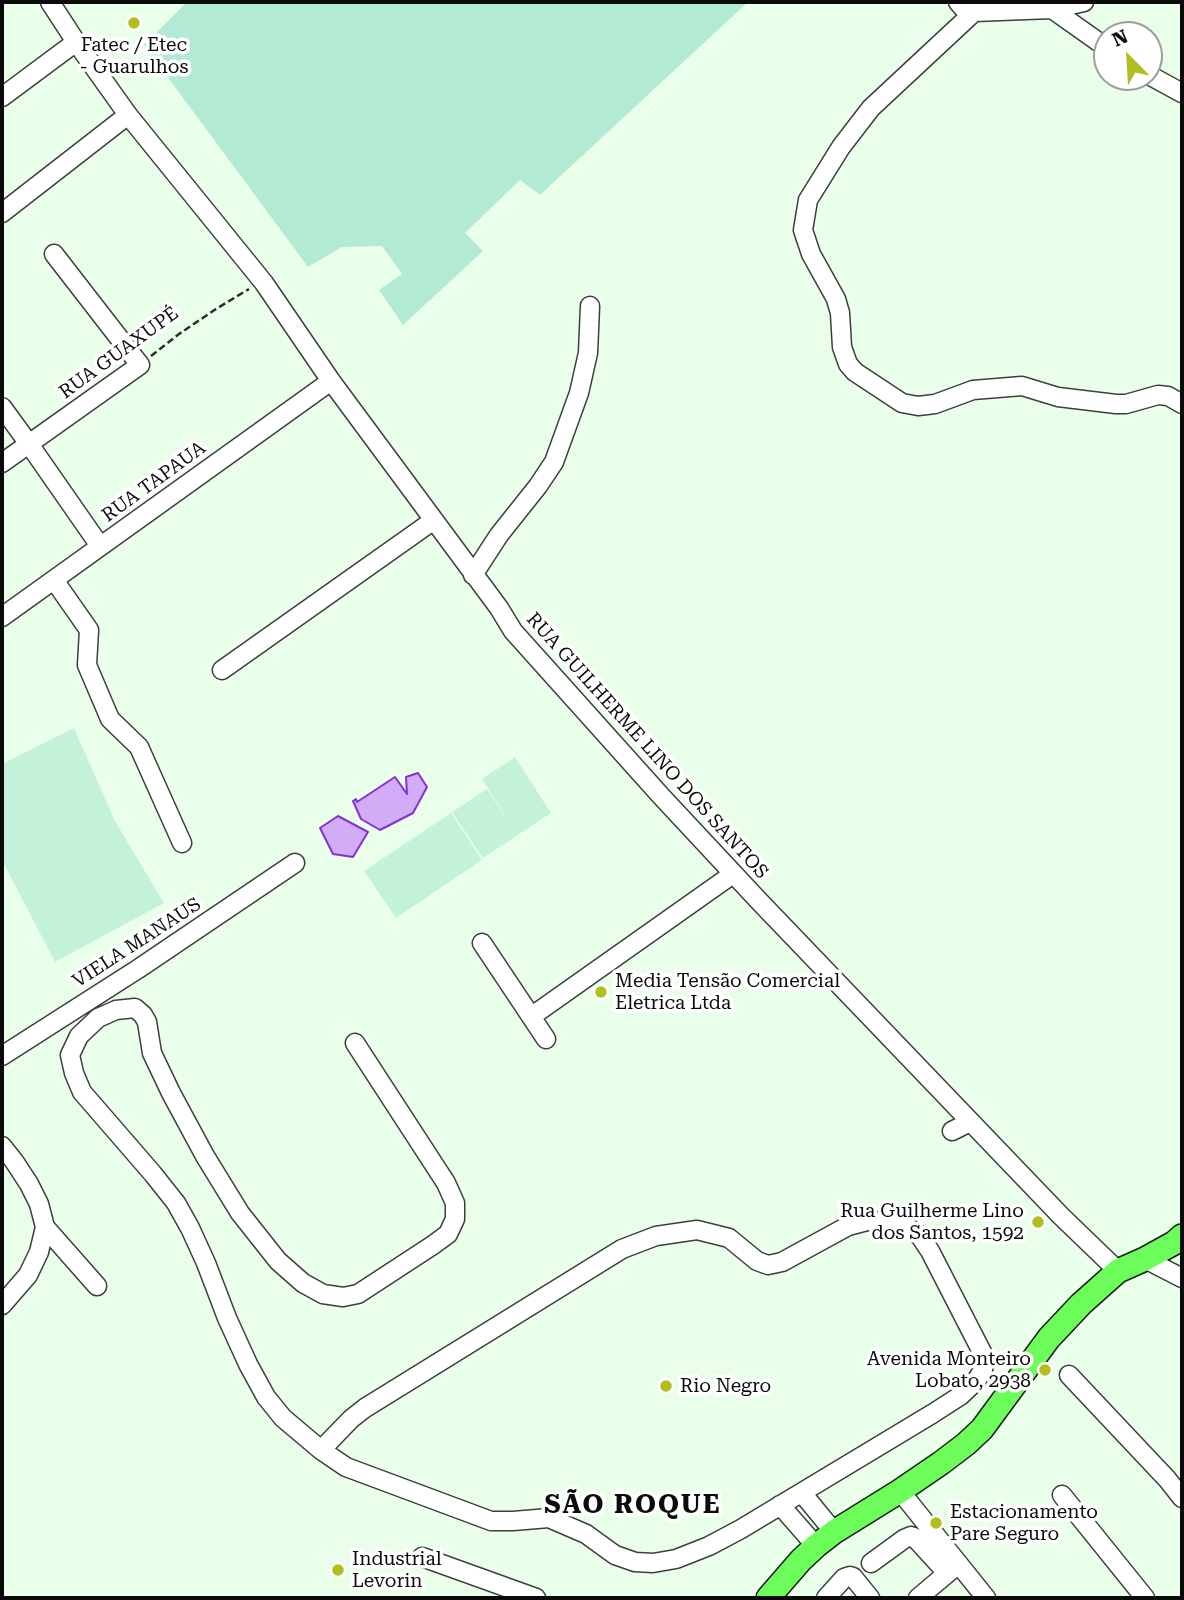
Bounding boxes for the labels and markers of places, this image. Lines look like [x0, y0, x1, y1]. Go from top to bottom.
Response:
marker: Fatec / Etec - Guarulhos [126, 15, 142, 31]
place label: Fatec / Etec - Guarulhos [79, 34, 189, 78]
place label: Media Tensão Comercial Eletrica Ltda [615, 970, 840, 1014]
marker: Media Tensão Comercial Eletrica Ltda [593, 984, 609, 1000]
place label: Rua Guilherme Lino dos Santos, 1592 [840, 1200, 1024, 1244]
marker: Rua Guilherme Lino dos Santos, 1592 [1030, 1214, 1046, 1230]
place label: Avenida Monteiro Lobato, 2938 [867, 1348, 1031, 1392]
marker: Avenida Monteiro Lobato, 2938 [1037, 1362, 1053, 1378]
place label: Rio Negro [680, 1375, 771, 1397]
marker: Rio Negro [658, 1378, 674, 1394]
place label: Estacionamento Pare Seguro [950, 1501, 1098, 1545]
marker: Estacionamento Pare Seguro [928, 1515, 944, 1531]
place label: Industrial Levorin [352, 1548, 442, 1592]
marker: Industrial Levorin [330, 1562, 346, 1578]

